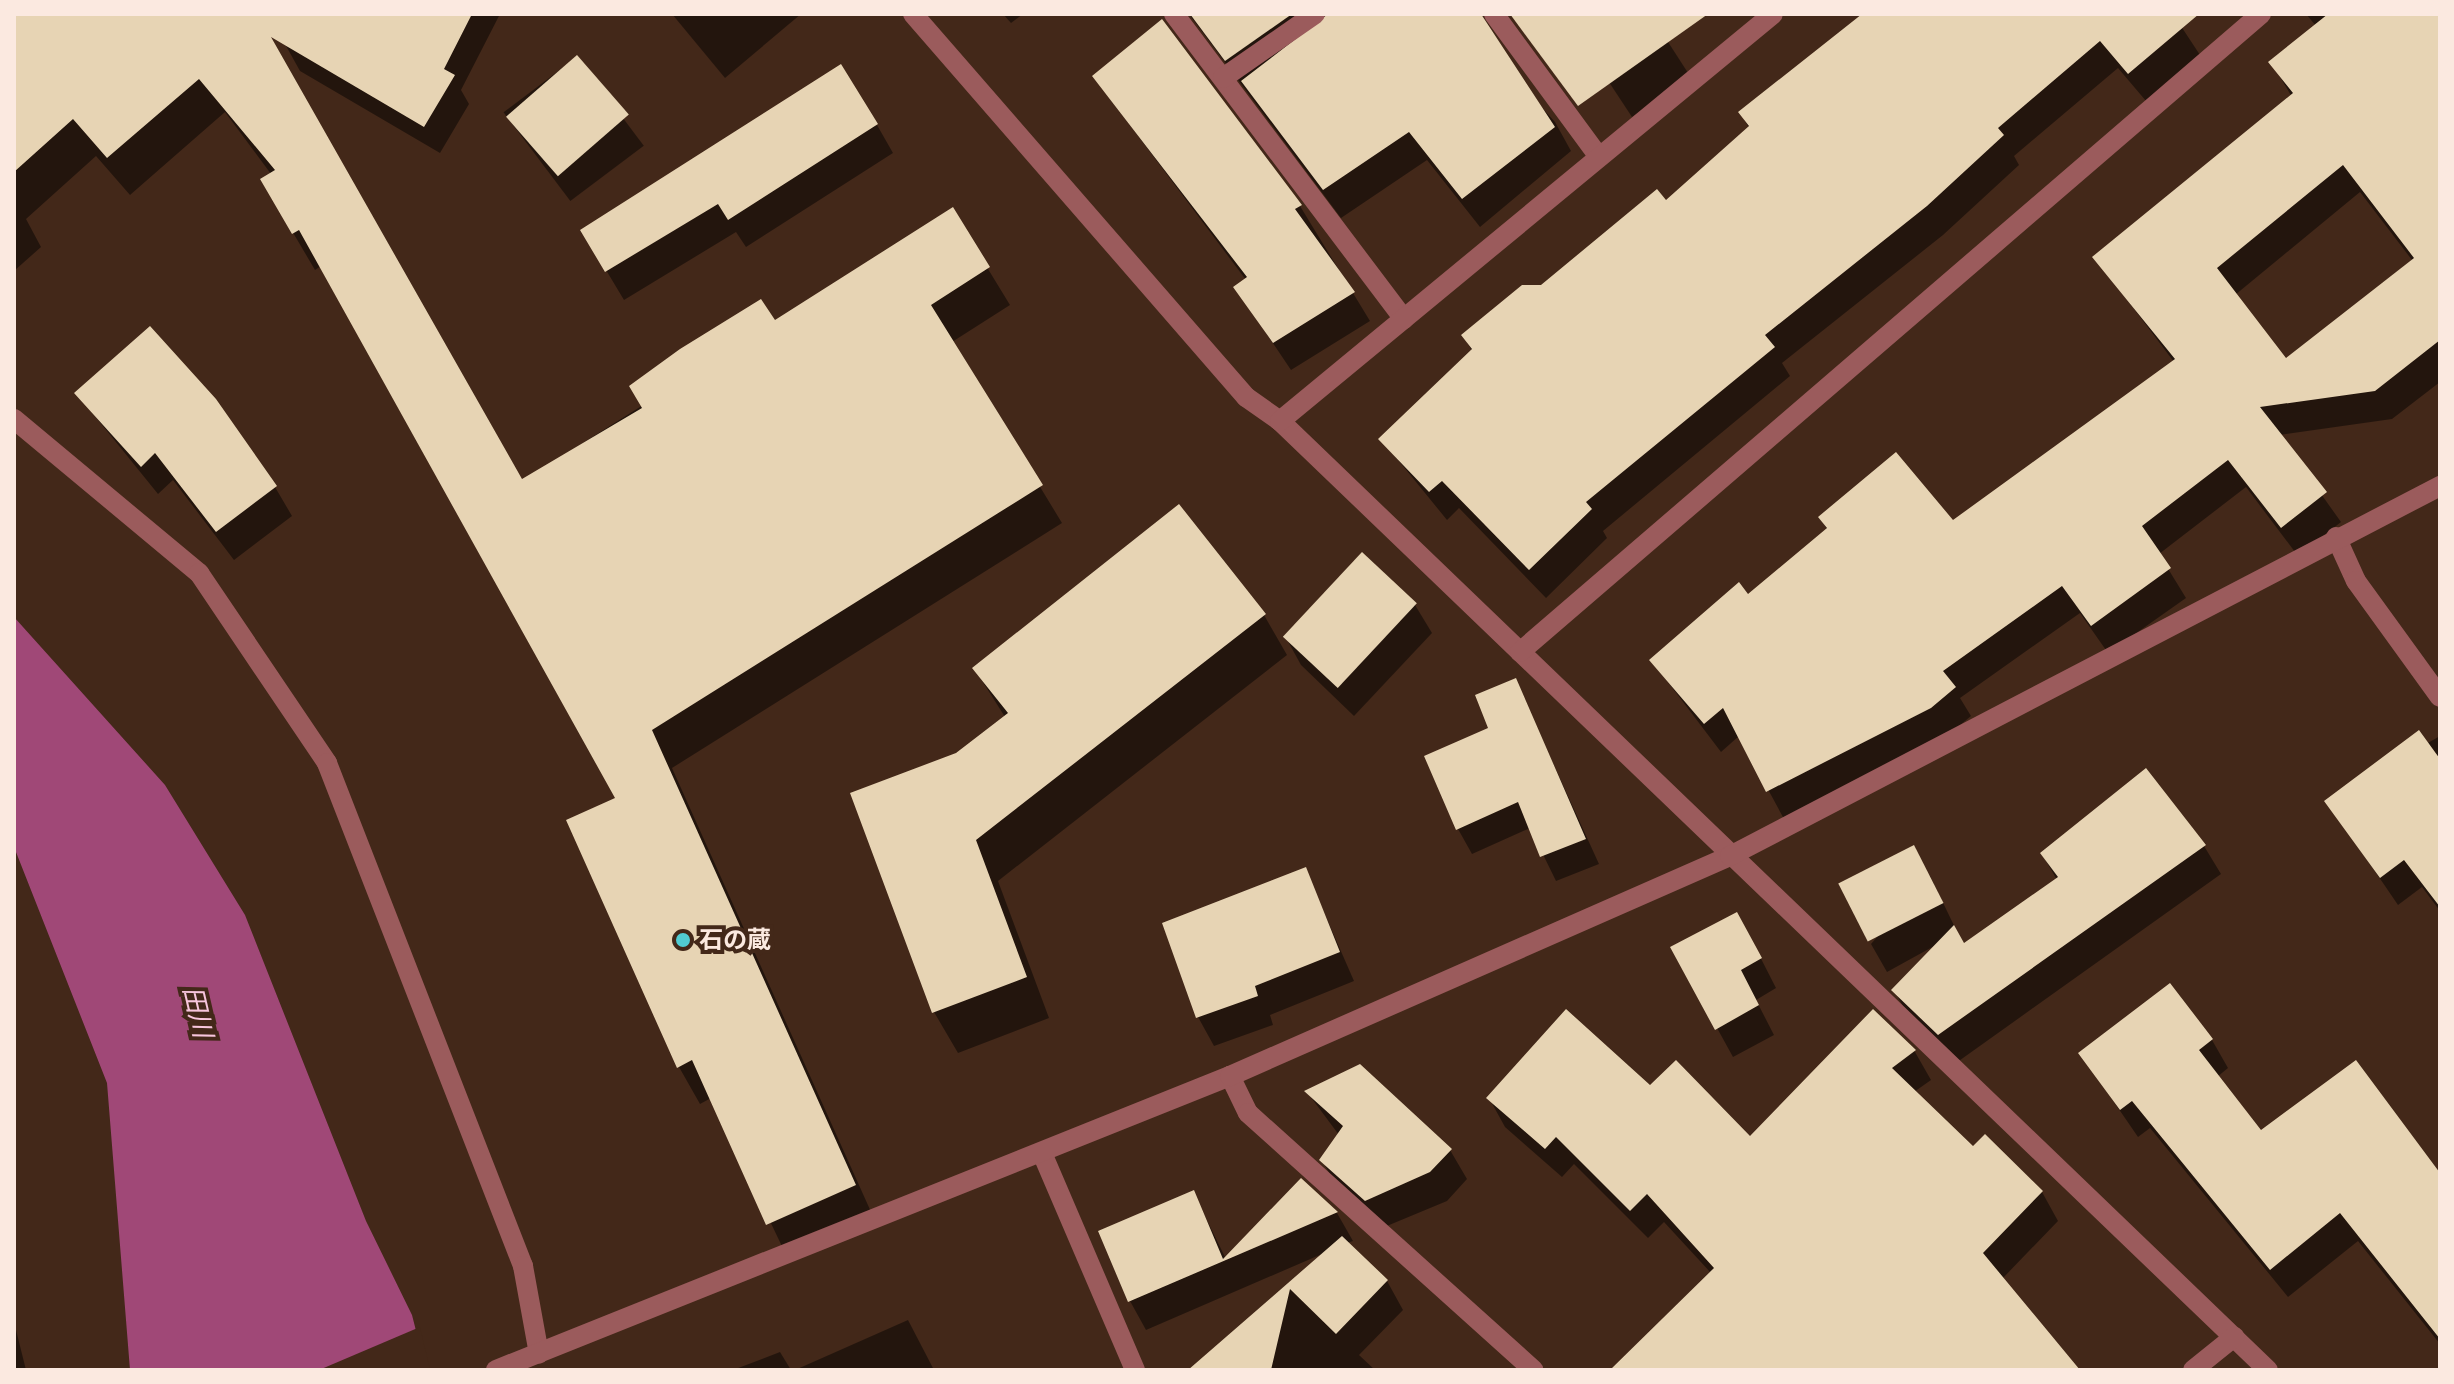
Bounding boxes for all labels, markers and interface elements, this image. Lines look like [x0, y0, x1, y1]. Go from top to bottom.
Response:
place label: 石の蔵 [699, 926, 771, 954]
marker: 石の蔵 [674, 931, 692, 949]
water label: 田川 [176, 983, 218, 1041]

